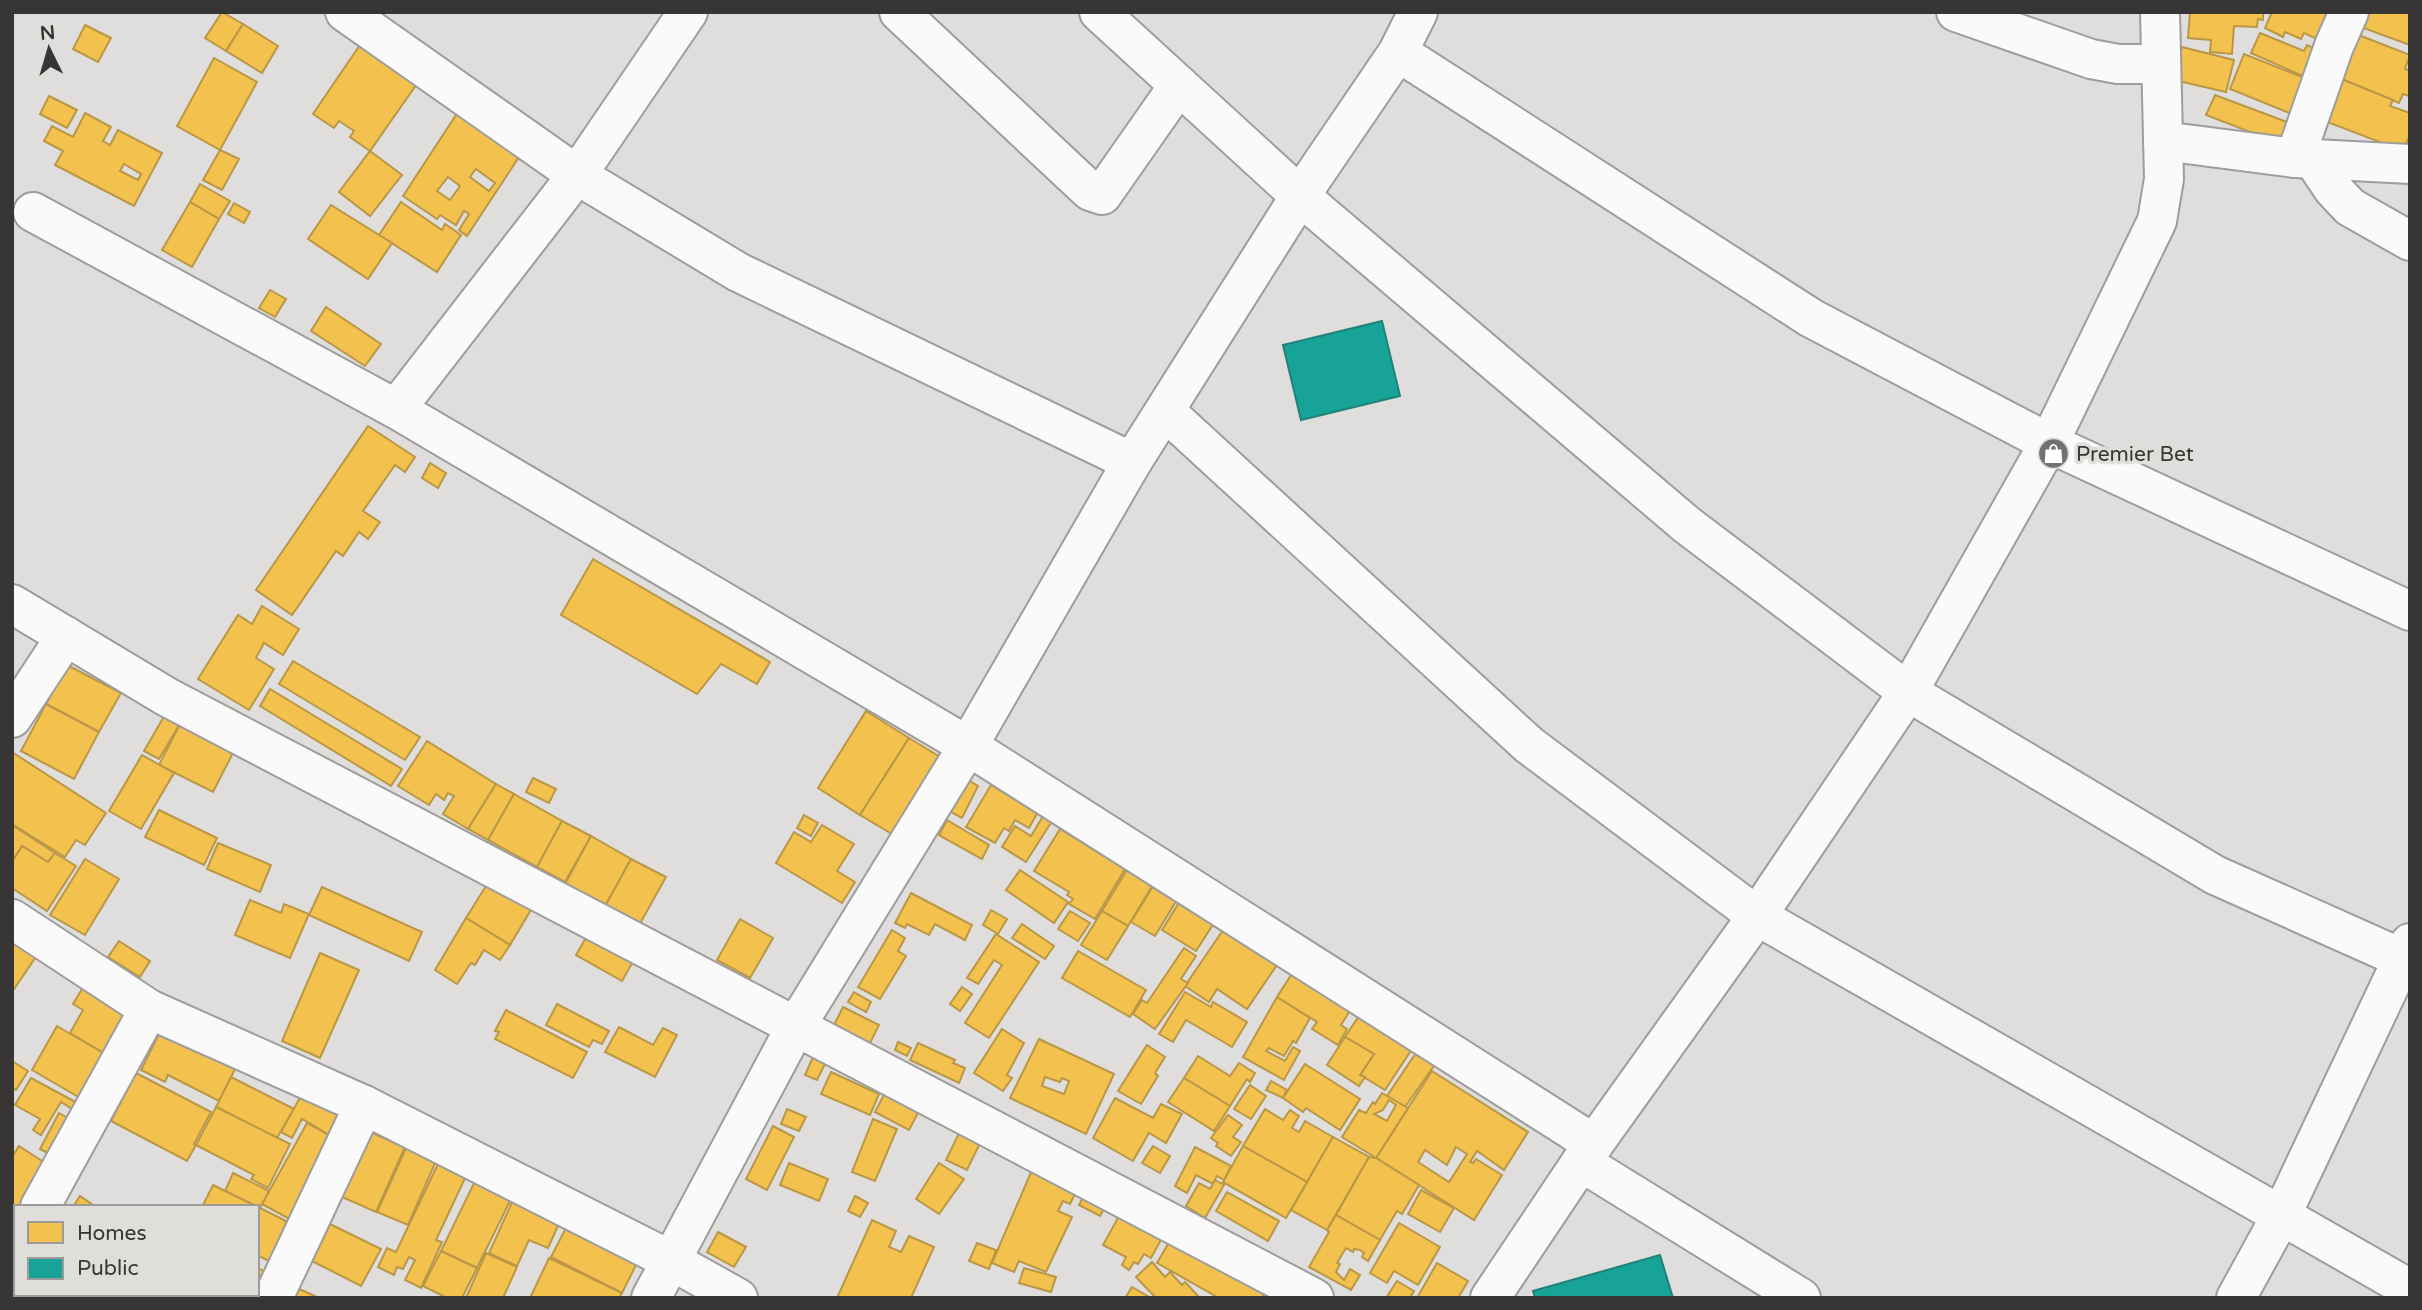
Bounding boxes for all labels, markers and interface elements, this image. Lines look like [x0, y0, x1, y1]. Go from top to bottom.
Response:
north arrow [14, 14, 84, 84]
text: N [39, 21, 56, 45]
shop icon: Premier Bet [2036, 437, 2070, 471]
place label: Premier Bet [2076, 442, 2194, 467]
legend [14, 1205, 259, 1296]
text: Homes [77, 1221, 147, 1246]
text: Public [77, 1256, 139, 1281]

